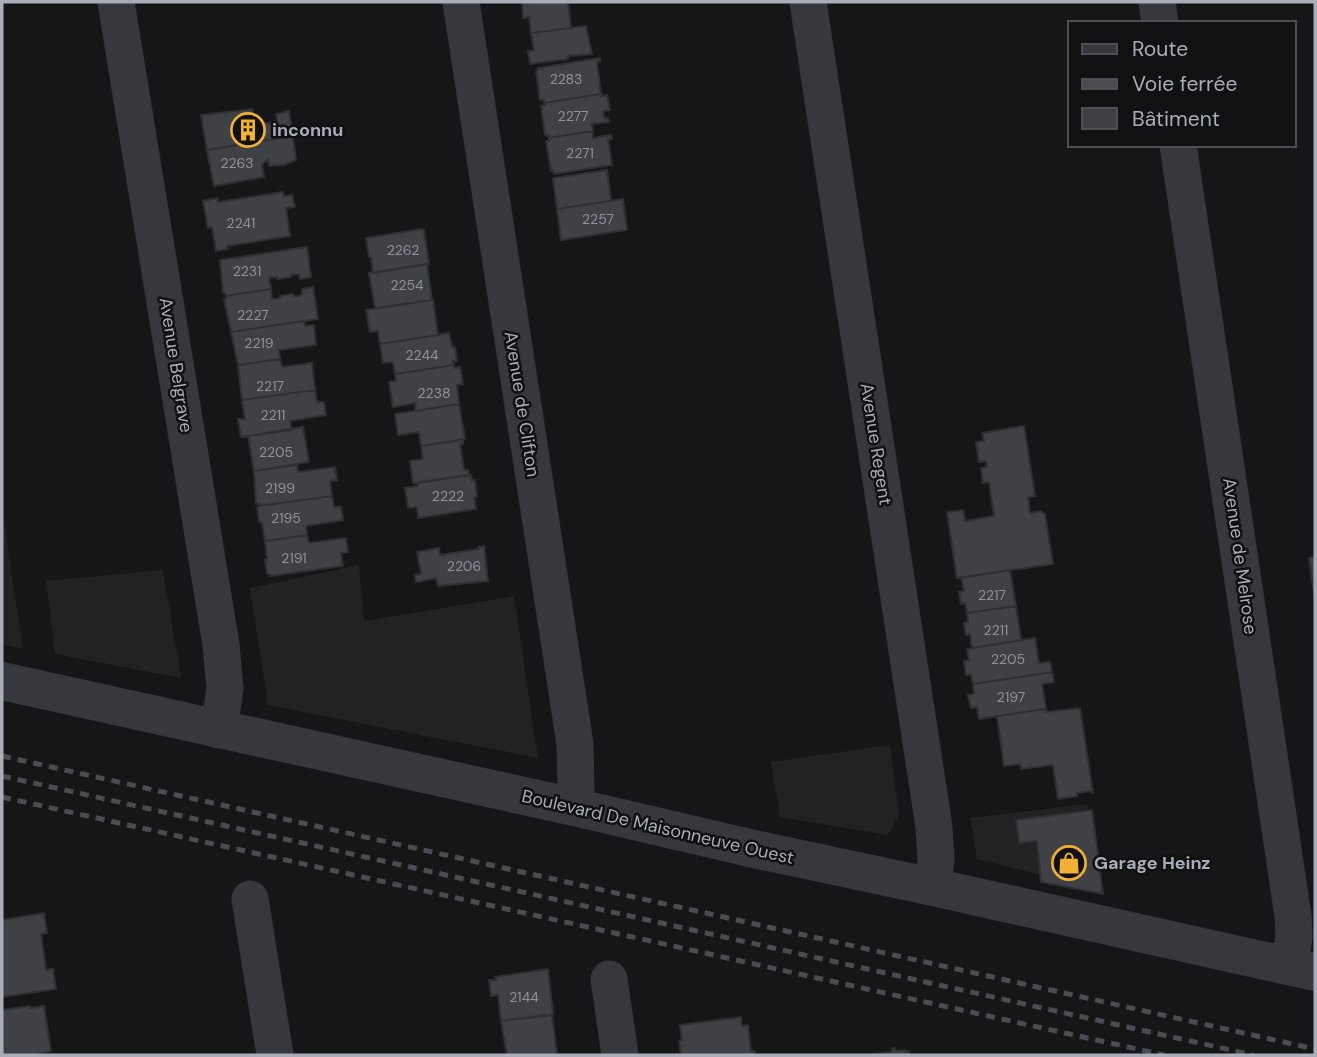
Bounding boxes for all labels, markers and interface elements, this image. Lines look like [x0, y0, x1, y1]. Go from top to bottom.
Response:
legend [1068, 21, 1296, 147]
text: Route [1132, 35, 1188, 63]
house number: 2283 [550, 70, 582, 88]
text: Voie ferrée [1132, 70, 1237, 98]
text: Bâtiment [1132, 105, 1220, 133]
house number: 2277 [558, 107, 588, 125]
building icon: inconnu [229, 111, 267, 149]
place label: inconnu [272, 118, 343, 142]
house number: 2271 [566, 144, 594, 162]
house number: 2263 [220, 154, 254, 172]
house number: 2257 [582, 210, 614, 228]
house number: 2241 [227, 214, 255, 232]
house number: 2262 [387, 241, 419, 259]
house number: 2231 [233, 262, 261, 280]
house number: 2254 [390, 276, 424, 294]
street label: Avenue Belgrave [153, 296, 199, 434]
house number: 2227 [237, 306, 269, 324]
street label: Avenue de Clifton [499, 329, 545, 479]
house number: 2219 [244, 334, 274, 352]
house number: 2244 [406, 346, 439, 364]
house number: 2217 [256, 377, 284, 395]
street label: Avenue Regent [854, 381, 898, 507]
house number: 2238 [418, 384, 450, 402]
house number: 2211 [261, 406, 285, 424]
house number: 2205 [259, 443, 293, 461]
street label: Avenue de Melrose [1217, 476, 1263, 636]
house number: 2199 [265, 479, 295, 497]
house number: 2222 [432, 487, 464, 505]
house number: 2195 [271, 509, 301, 527]
house number: 2191 [281, 549, 307, 567]
house number: 2206 [447, 557, 481, 575]
house number: 2217 [978, 586, 1006, 604]
house number: 2211 [984, 621, 1008, 639]
house number: 2205 [991, 650, 1025, 668]
house number: 2197 [997, 688, 1025, 706]
street label: Boulevard De Maisonneuve Ouest [520, 784, 796, 870]
shop icon: Garage Heinz [1050, 844, 1088, 882]
place label: Garage Heinz [1094, 851, 1211, 875]
house number: 2144 [509, 988, 539, 1006]

